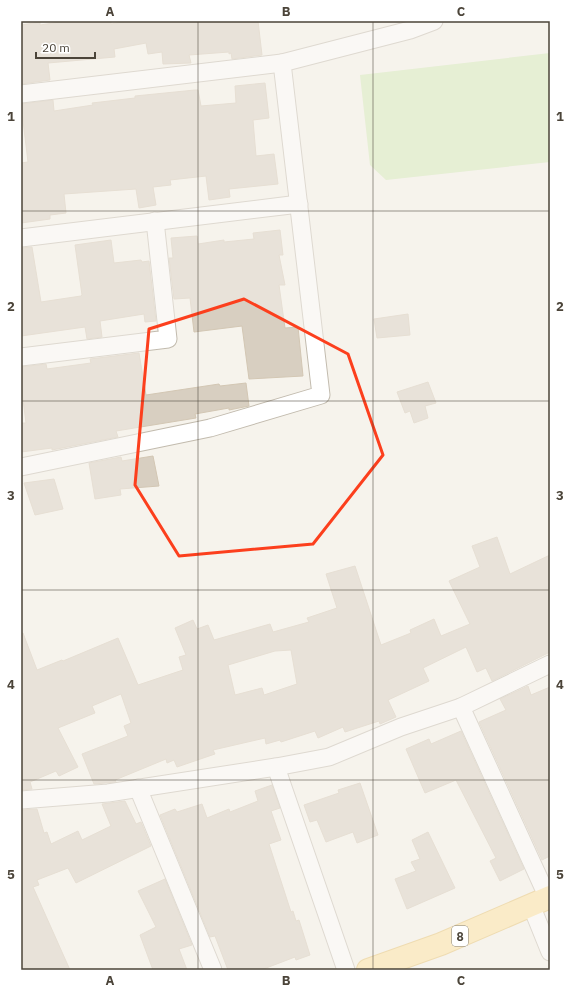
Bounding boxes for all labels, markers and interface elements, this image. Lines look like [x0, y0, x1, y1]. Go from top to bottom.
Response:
text: A [106, 3, 115, 20]
text: B [282, 3, 291, 20]
text: C [457, 3, 466, 20]
scale bar [36, 34, 95, 60]
text: 20 m [42, 40, 70, 55]
text: 1 [7, 108, 15, 125]
text: 1 [556, 108, 564, 125]
text: 2 [7, 298, 15, 315]
text: 2 [556, 298, 564, 315]
text: 3 [7, 487, 15, 504]
text: 3 [556, 487, 564, 504]
text: 4 [7, 676, 15, 693]
text: 4 [556, 676, 564, 693]
text: 5 [7, 866, 15, 883]
text: 5 [556, 866, 564, 883]
road number: 8 [452, 926, 468, 946]
text: A [106, 972, 115, 989]
text: B [282, 972, 291, 989]
text: C [457, 972, 466, 989]

